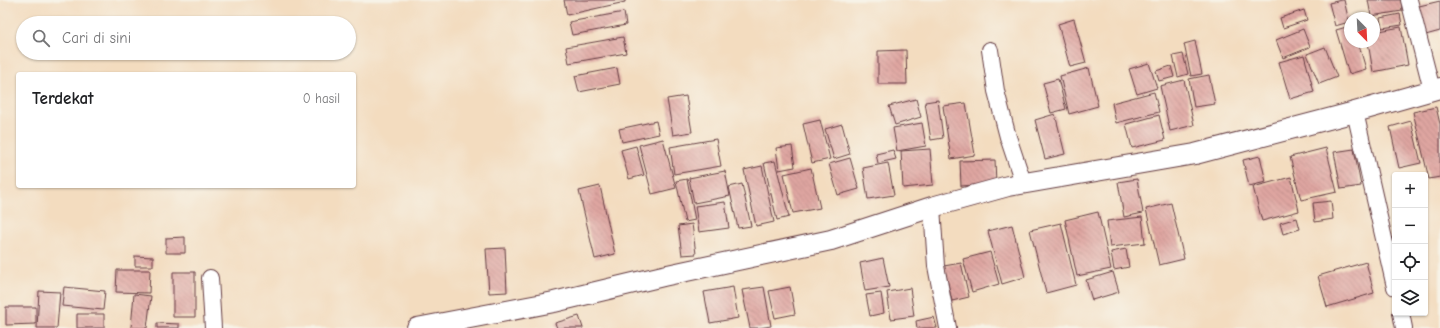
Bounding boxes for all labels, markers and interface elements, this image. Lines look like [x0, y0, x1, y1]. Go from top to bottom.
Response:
north arrow [1344, 12, 1380, 48]
search box [16, 16, 356, 60]
icon: search [30, 27, 52, 49]
text: Cari di sini [62, 29, 131, 47]
text: Terdekat [32, 89, 94, 108]
text: 0 hasil [303, 91, 340, 106]
map controls [1392, 172, 1428, 316]
button: + [1392, 172, 1428, 208]
button: − [1392, 208, 1428, 244]
button: locate [1392, 244, 1428, 280]
button: layers [1392, 280, 1428, 316]

